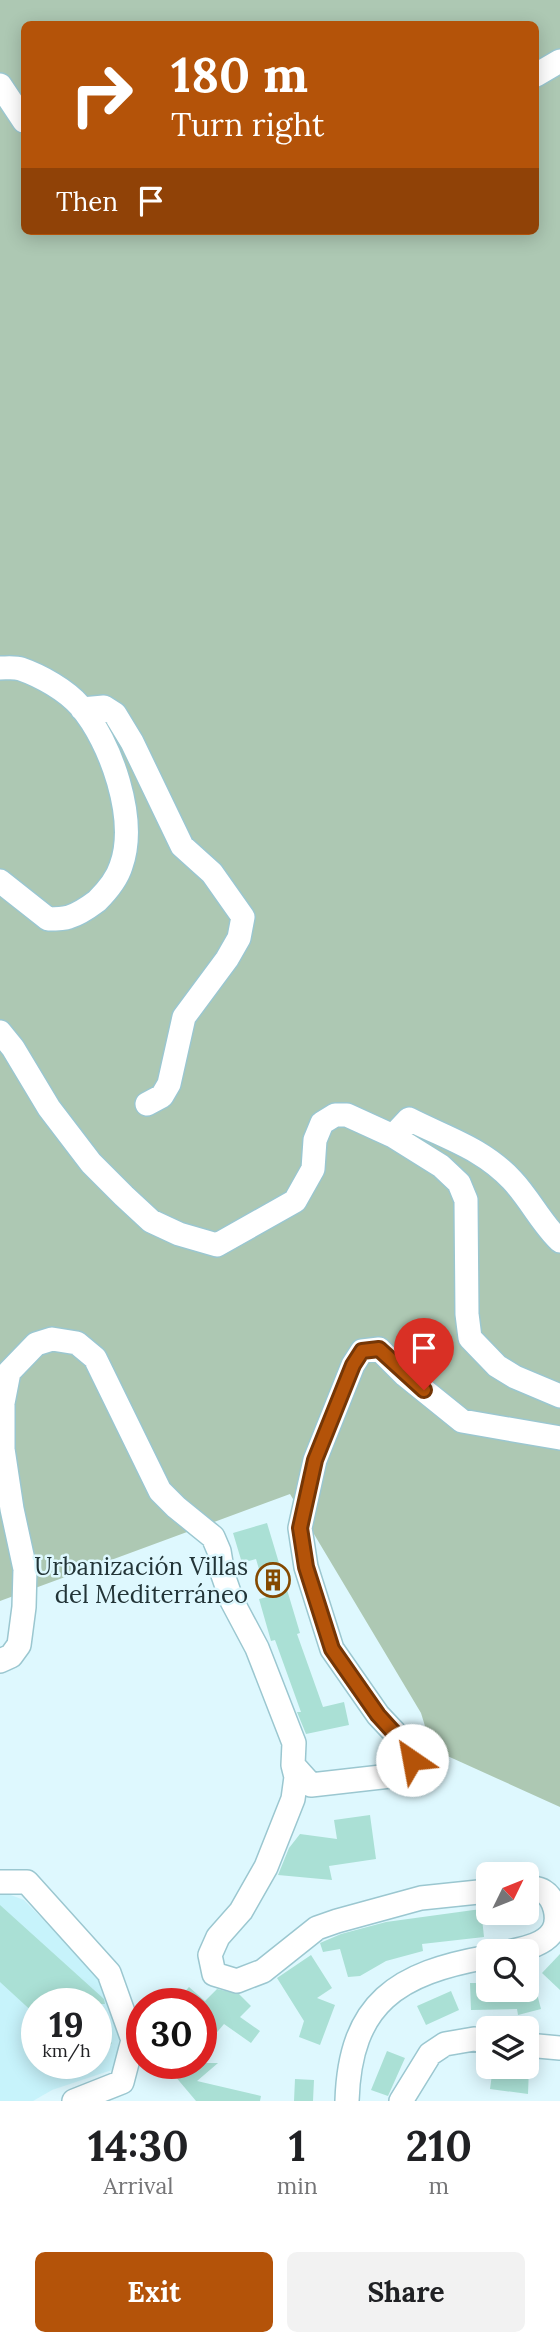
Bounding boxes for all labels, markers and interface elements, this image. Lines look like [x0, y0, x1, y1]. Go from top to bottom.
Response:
text: 180 m [171, 43, 308, 105]
icon: right [56, 49, 147, 140]
text: Turn right [171, 104, 324, 145]
icon: arrive [132, 182, 170, 220]
text: Then [56, 185, 118, 218]
pin [394, 1318, 454, 1390]
icon: arrive [405, 1329, 443, 1367]
place label: Urbanización Villas del Mediterráneo [34, 1551, 248, 1610]
building icon: Urbanización Villas del Mediterráneo [254, 1561, 292, 1599]
position arrow [375, 1723, 449, 1797]
north arrow [476, 1862, 539, 1925]
map controls [476, 1862, 539, 2079]
button: search [476, 1939, 539, 2002]
speed limit sign: 30 [126, 1988, 217, 2079]
text: 19 [49, 2002, 84, 2047]
button: layers [476, 2016, 539, 2079]
text: km/h [42, 2039, 91, 2062]
text: 14:30 [88, 2119, 189, 2173]
text: 1 [289, 2119, 306, 2173]
text: 210 [406, 2119, 472, 2173]
text: Arrival [103, 2171, 174, 2200]
text: min [277, 2171, 318, 2200]
text: m [429, 2171, 449, 2200]
button: Exit [35, 2252, 273, 2332]
button: Share [287, 2252, 525, 2332]

